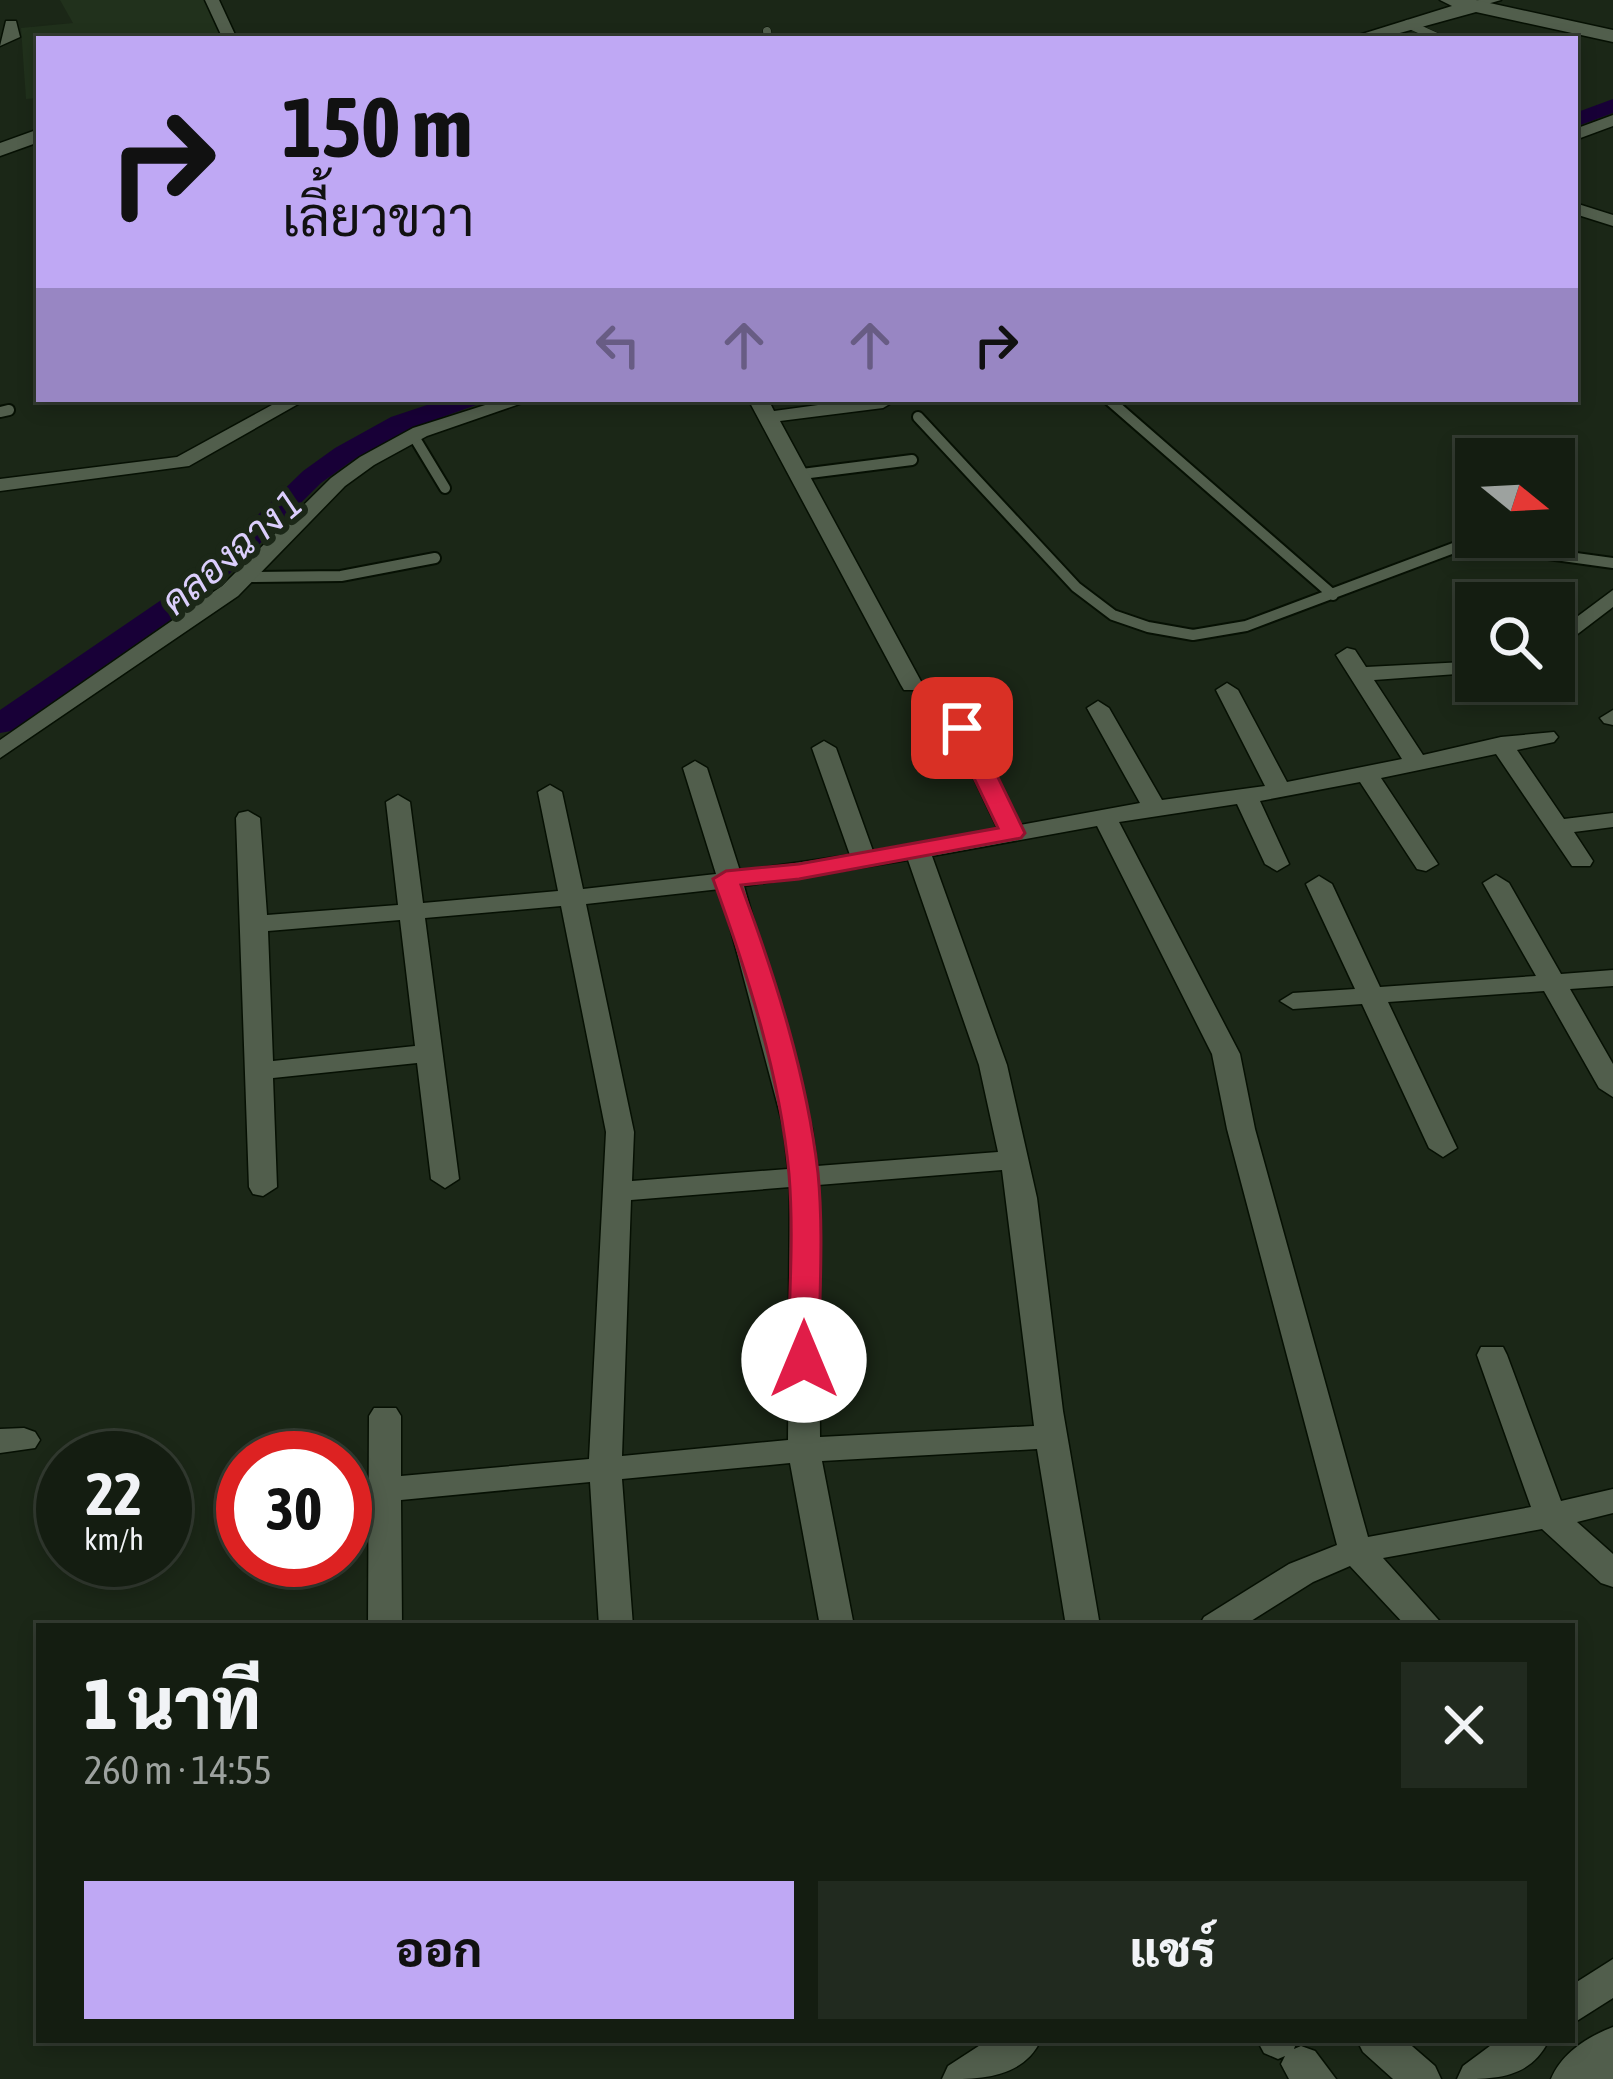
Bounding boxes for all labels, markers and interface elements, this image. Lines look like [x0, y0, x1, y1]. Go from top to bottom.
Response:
text: 150 m [282, 79, 472, 175]
icon: right [84, 84, 240, 240]
text: เลี้ยวขวา [282, 186, 475, 247]
icon: left [585, 312, 651, 378]
icon: ahead [711, 312, 777, 378]
icon: ahead [837, 312, 903, 378]
icon: right [963, 312, 1029, 378]
north arrow [1455, 438, 1575, 558]
map controls [1455, 438, 1575, 702]
water label: คลองฉาง 1 [152, 481, 310, 623]
button: search [1455, 582, 1575, 702]
pin [911, 677, 1013, 779]
icon: arrive [929, 695, 995, 761]
position arrow [741, 1297, 867, 1423]
speed limit sign: 30 [216, 1431, 372, 1587]
text: 22 [86, 1459, 142, 1528]
text: km/h [84, 1522, 144, 1556]
text: 1 นาที [84, 1662, 261, 1744]
button: close [1401, 1662, 1527, 1788]
text: 260 m · 14:55 [84, 1748, 272, 1792]
button: ออก [84, 1881, 794, 2019]
button: แชร์ [818, 1881, 1527, 2019]

